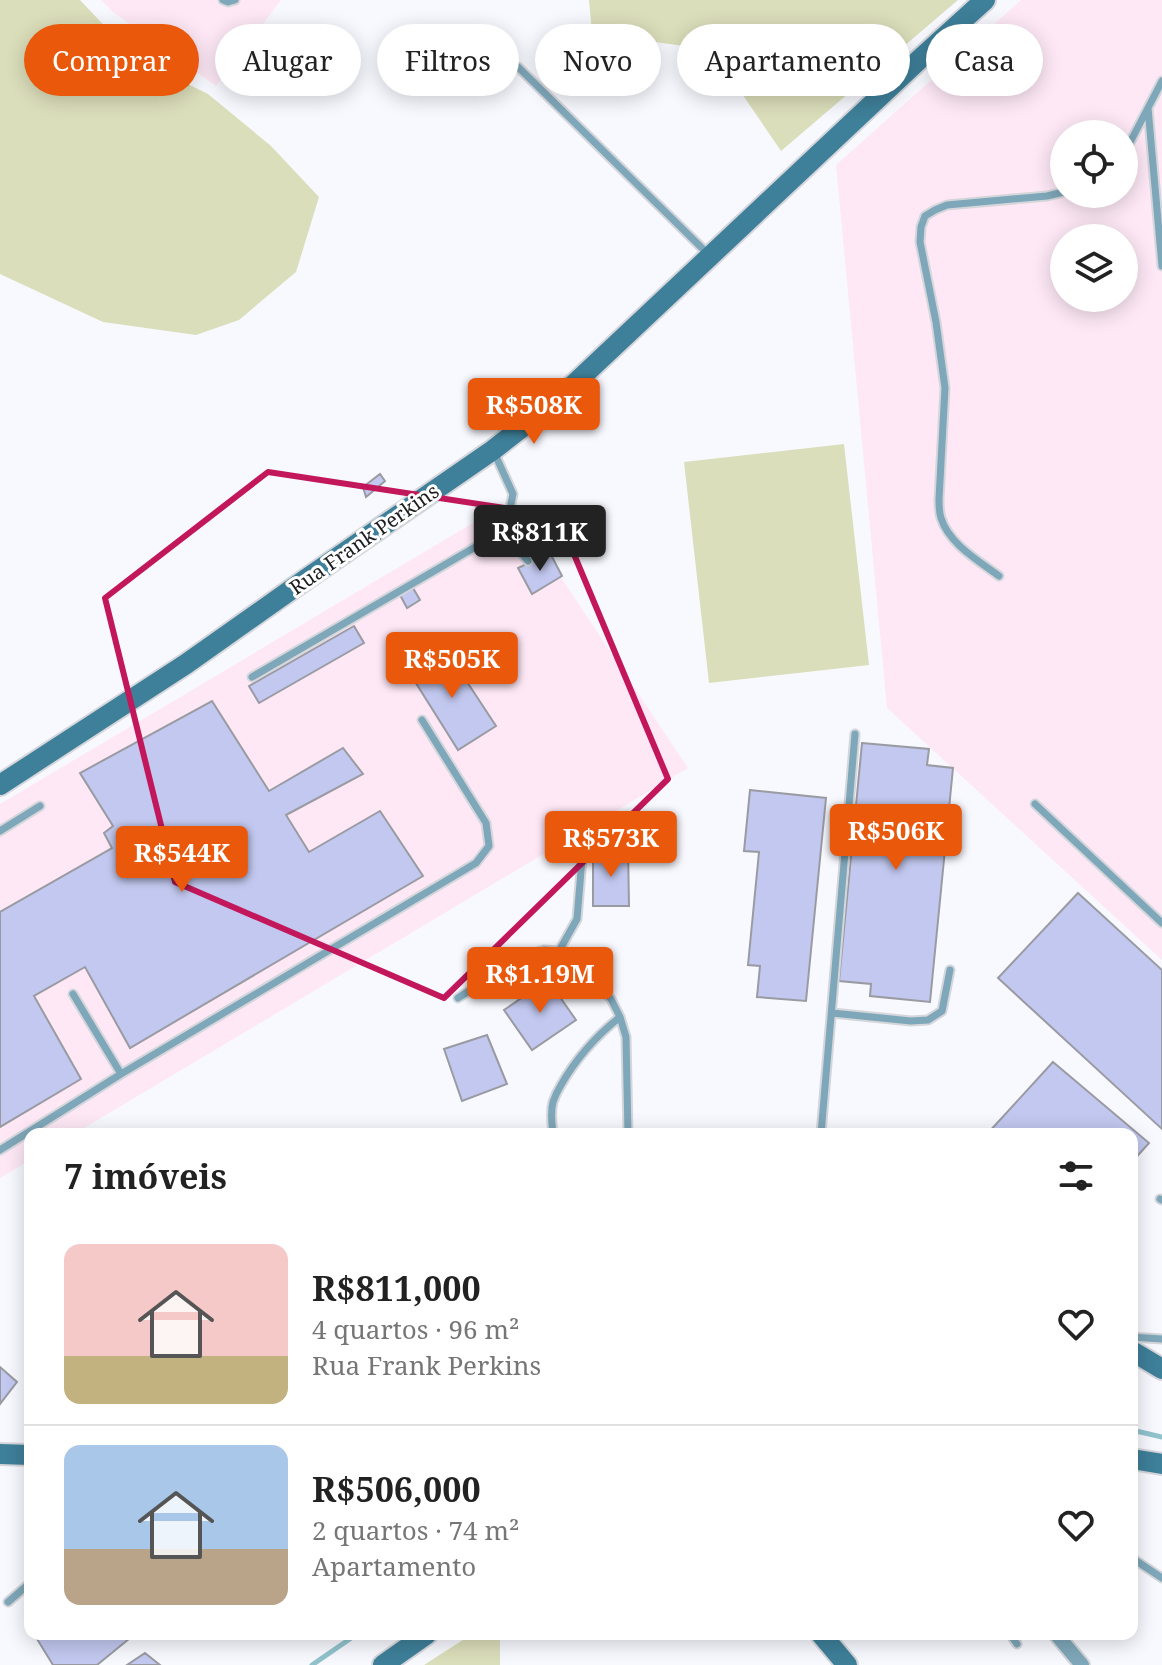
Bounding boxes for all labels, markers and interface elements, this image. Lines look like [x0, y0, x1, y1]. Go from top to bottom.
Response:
chip: Comprar [24, 24, 199, 96]
chip: Alugar [215, 24, 361, 96]
chip: Filtros [377, 24, 519, 96]
chip: Novo [535, 24, 661, 96]
chip: Apartamento [677, 24, 910, 96]
chip: Casa [926, 24, 1043, 96]
map controls [1050, 120, 1138, 312]
button: locate [1050, 120, 1138, 208]
button: layers [1050, 224, 1138, 312]
pin: R$508K [469, 378, 599, 446]
text: R$508K [486, 386, 582, 422]
street label: Rua Frank Perkins [284, 477, 444, 601]
pin: R$811K [475, 505, 605, 573]
text: R$811K [492, 513, 588, 549]
pin: R$505K [387, 632, 517, 700]
text: R$505K [404, 640, 500, 676]
pin: R$506K [831, 804, 961, 872]
pin: R$573K [546, 811, 676, 879]
text: R$506K [848, 812, 944, 848]
text: R$573K [563, 819, 659, 855]
pin: R$544K [117, 826, 247, 894]
text: R$544K [134, 834, 230, 870]
pin: R$1.19M [466, 947, 614, 1015]
text: R$1.19M [485, 955, 595, 991]
text: 7 imóveis [64, 1153, 227, 1199]
icon: filters [1054, 1154, 1098, 1198]
text: R$811,000 [312, 1265, 481, 1311]
icon: home [128, 1276, 224, 1372]
icon: heart [1054, 1302, 1098, 1346]
text: 4 quartos · 96 m² [312, 1311, 519, 1347]
text: Rua Frank Perkins [312, 1347, 541, 1383]
text: R$506,000 [312, 1466, 481, 1512]
icon: home [128, 1477, 224, 1573]
icon: heart [1054, 1503, 1098, 1547]
text: 2 quartos · 74 m² [312, 1512, 519, 1548]
text: Apartamento [312, 1548, 476, 1584]

